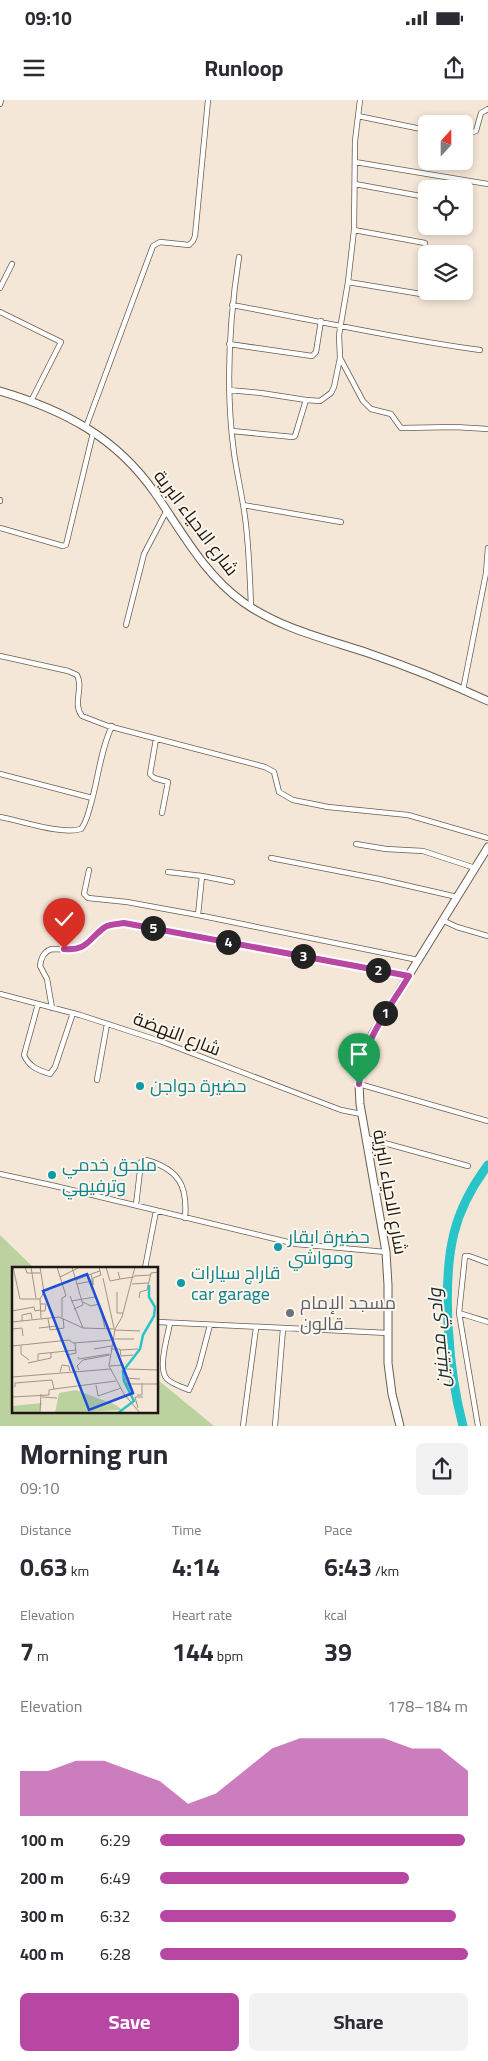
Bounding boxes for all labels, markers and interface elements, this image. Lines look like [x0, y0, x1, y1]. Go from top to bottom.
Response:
text: 09:10 [25, 0, 72, 36]
text: Runloop [204, 47, 284, 89]
icon: menu [20, 54, 48, 82]
icon: share [440, 54, 468, 82]
north arrow [418, 115, 472, 170]
map controls [418, 115, 473, 300]
button: locate [418, 180, 473, 235]
button: layers [418, 245, 473, 300]
street label: شارع الاحياء البرية [145, 462, 248, 583]
pin [43, 898, 85, 949]
icon: check [50, 905, 78, 933]
text: 5 [150, 915, 157, 941]
pin: 5 [140, 916, 166, 940]
text: 4 [225, 929, 232, 955]
pin: 4 [216, 930, 240, 954]
text: 3 [300, 943, 307, 969]
pin: 3 [290, 944, 316, 968]
text: 2 [375, 957, 382, 983]
pin: 2 [366, 958, 390, 982]
pin: 1 [372, 1000, 398, 1026]
text: 1 [382, 1000, 389, 1026]
street label: شارع النهضة [129, 1002, 226, 1065]
pin [338, 1033, 380, 1084]
icon: arrive [345, 1040, 373, 1068]
place label: حضيرة دواجن [150, 1069, 246, 1102]
marker: حضيرة دواجن [134, 1080, 146, 1092]
street label: شارع الاحياء البرية [363, 1127, 418, 1257]
place label: ملحق خدمي وترفيهي [62, 1148, 157, 1202]
marker: ملحق خدمي وترفيهي [46, 1169, 58, 1181]
place label: حضيرة ابقار ومواشي [287, 1220, 370, 1274]
marker: حضيرة ابقار ومواشي [272, 1241, 284, 1253]
place label: قاراج سيارات car garage [191, 1256, 281, 1310]
inset map [12, 1267, 159, 1414]
marker: قاراج سيارات car garage [175, 1277, 187, 1289]
water label: وادي مجينين [416, 1285, 460, 1389]
place label: مسجد الإمام قالون [300, 1286, 396, 1340]
marker: مسجد الإمام قالون [284, 1307, 296, 1319]
text: Morning run [20, 1428, 168, 1480]
button: share [416, 1443, 468, 1495]
text: 09:10 [20, 1473, 59, 1503]
text: Distance [20, 1517, 71, 1543]
text: Time [172, 1517, 201, 1543]
text: Pace [324, 1517, 352, 1543]
text: 0.63 [20, 1543, 68, 1590]
text: 4:14 [172, 1543, 220, 1590]
text: 6:43 [324, 1543, 372, 1590]
text: km [68, 1558, 89, 1584]
text: /km [372, 1558, 399, 1584]
text: Elevation [20, 1602, 75, 1628]
text: Heart rate [172, 1602, 232, 1628]
text: kcal [324, 1602, 347, 1628]
text: 7 [20, 1628, 34, 1675]
text: 144 [172, 1628, 214, 1675]
text: 39 [324, 1628, 352, 1675]
text: m [34, 1643, 49, 1669]
text: bpm [214, 1643, 243, 1669]
text: Elevation [20, 1691, 82, 1721]
text: 178–184 m [387, 1691, 468, 1721]
text: 100 m [20, 1825, 64, 1855]
text: 6:29 [100, 1825, 130, 1855]
text: 200 m [20, 1863, 64, 1893]
text: 6:49 [100, 1863, 130, 1893]
text: 300 m [20, 1901, 64, 1931]
text: 6:32 [100, 1901, 130, 1931]
text: 400 m [20, 1939, 64, 1969]
text: 6:28 [100, 1939, 130, 1969]
button: Save [20, 1993, 239, 2051]
button: Share [249, 1993, 468, 2051]

